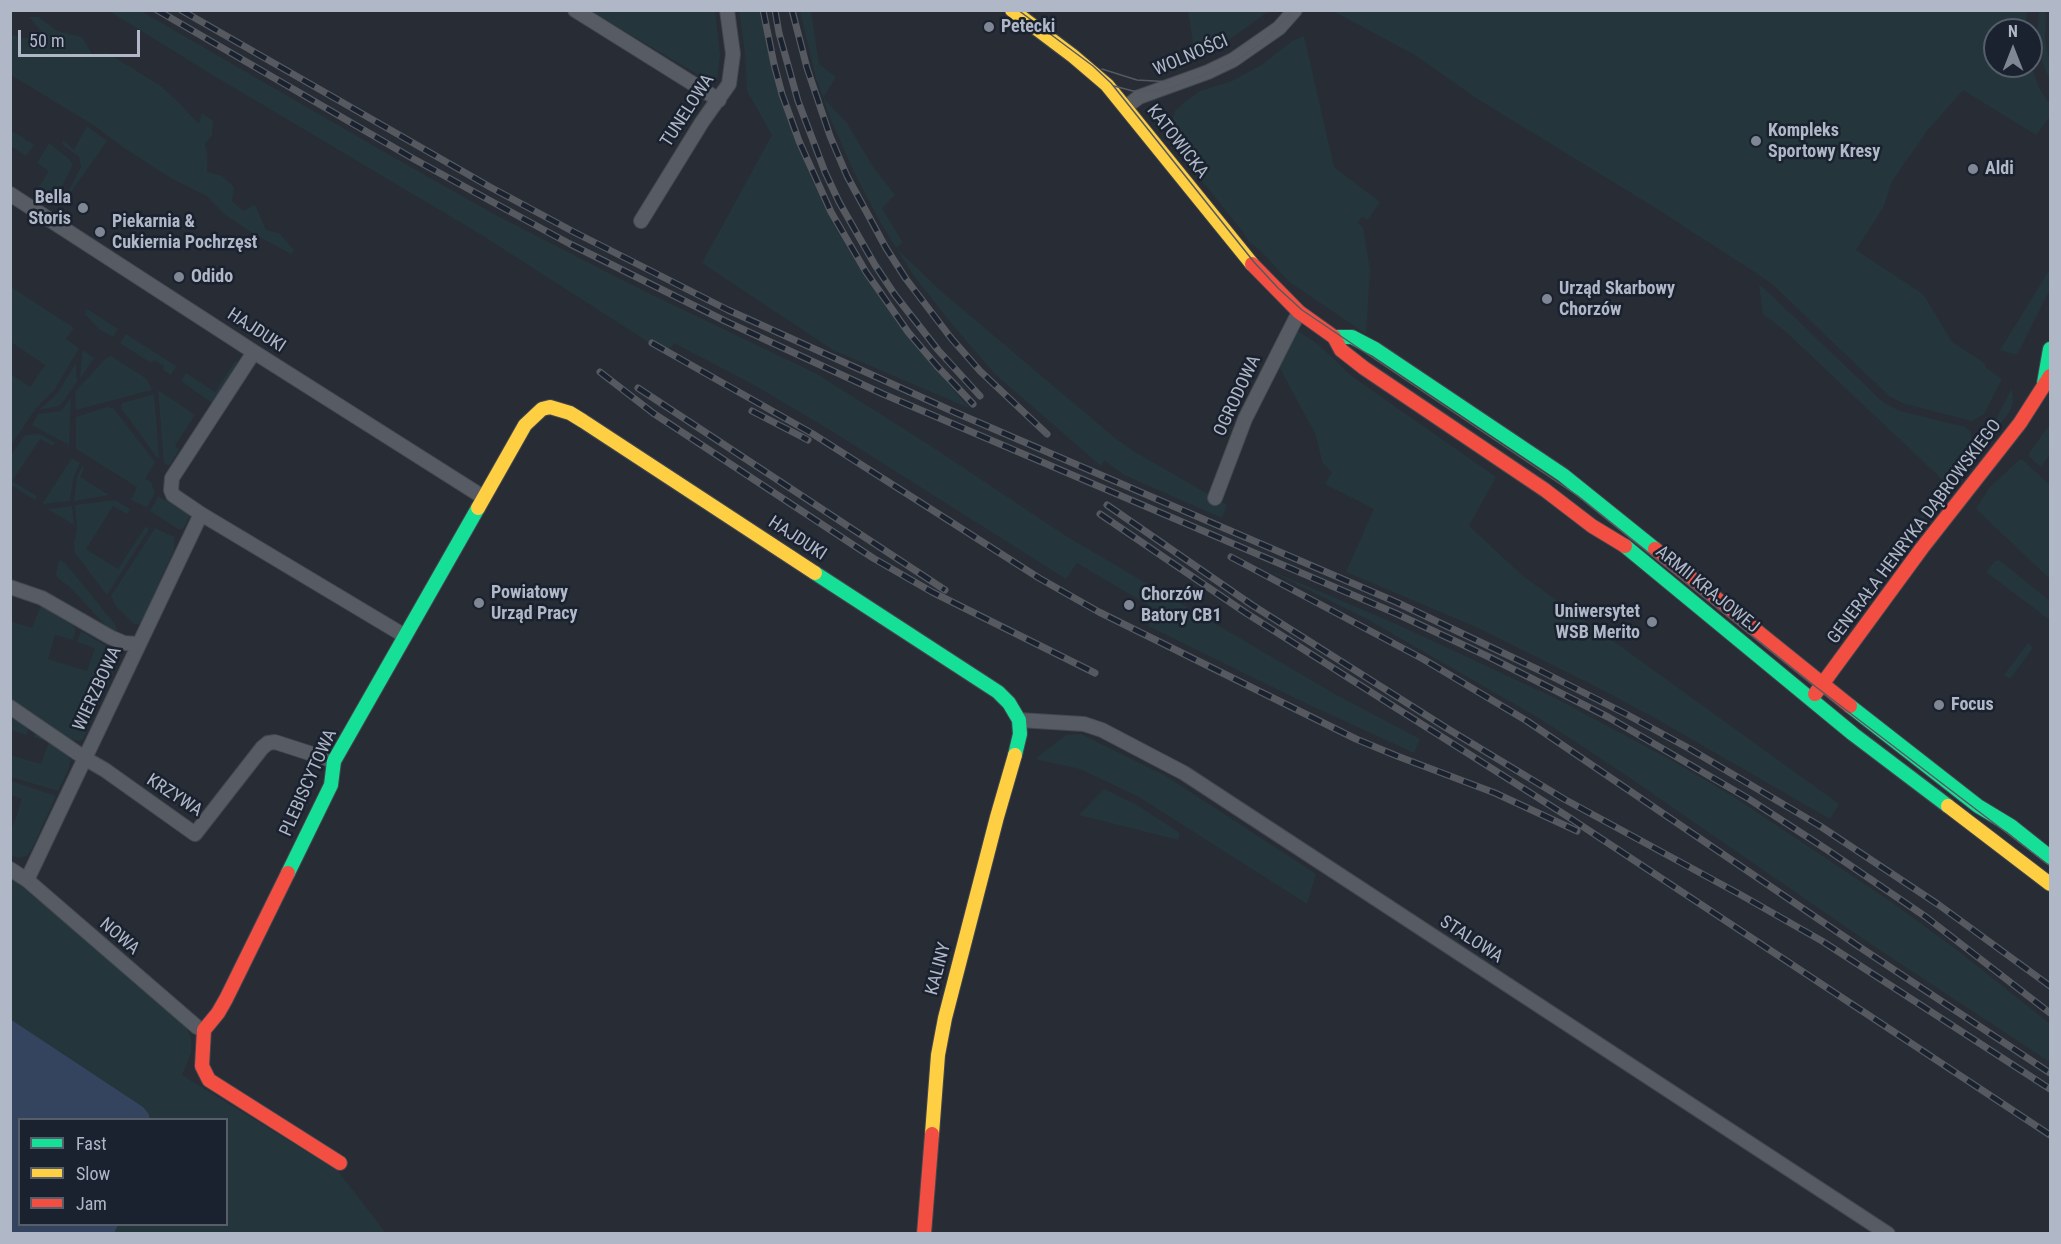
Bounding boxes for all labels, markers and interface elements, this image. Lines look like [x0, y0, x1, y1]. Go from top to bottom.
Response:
place label: Petecki [1001, 16, 1055, 38]
scale bar [21, 18, 142, 56]
north arrow [1983, 18, 2043, 78]
marker: Petecki [982, 20, 996, 34]
text: N [2008, 22, 2018, 41]
text: 50 m [29, 30, 64, 51]
street label: WOLNOŚCI [1150, 31, 1232, 81]
street label: TUNELOWA [657, 71, 719, 151]
street label: KATOWICKA [1142, 101, 1212, 183]
place label: Kompleks Sportowy Kresy [1768, 120, 1880, 162]
marker: Kompleks Sportowy Kresy [1749, 134, 1763, 148]
place label: Aldi [1985, 158, 2014, 180]
marker: Aldi [1966, 162, 1980, 176]
place label: Bella Storis [28, 187, 71, 230]
marker: Bella Storis [76, 201, 90, 215]
place label: Piekarnia & Cukiernia Pochrzęst [112, 211, 257, 254]
marker: Piekarnia & Cukiernia Pochrzęst [93, 225, 107, 239]
place label: Odido [191, 266, 233, 288]
marker: Odido [172, 270, 186, 284]
place label: Urząd Skarbowy Chorzów [1559, 278, 1675, 320]
marker: Urząd Skarbowy Chorzów [1540, 292, 1554, 306]
street label: HAJDUKI [223, 304, 289, 358]
street label: OGRODOWA [1210, 352, 1266, 440]
street label: GENERAŁA HENRYKA DĄBROWSKIEGO [1824, 416, 2006, 648]
street label: HAJDUKI [764, 512, 830, 566]
street label: ARMII KRAJOWEJ [1651, 542, 1763, 638]
place label: Powiatowy Urząd Pracy [491, 582, 578, 624]
place label: Chorzów Batory CB1 [1141, 584, 1222, 626]
marker: Powiatowy Urząd Pracy [472, 596, 486, 610]
marker: Chorzów Batory CB1 [1122, 598, 1136, 612]
place label: Uniwersytet WSB Merito [1555, 601, 1640, 644]
marker: Uniwersytet WSB Merito [1645, 615, 1659, 629]
street label: WIERZBOWA [69, 643, 127, 735]
place label: Focus [1951, 694, 1994, 716]
marker: Focus [1932, 698, 1946, 712]
street label: PLEBISCYTOWA [276, 726, 342, 840]
street label: KRZYWA [142, 770, 206, 822]
street label: STALOWA [1435, 912, 1507, 968]
street label: NOWA [95, 914, 143, 960]
street label: KALINY [922, 940, 956, 998]
legend [18, 1118, 228, 1226]
text: Fast [76, 1133, 107, 1154]
text: Slow [76, 1163, 110, 1184]
text: Jam [76, 1193, 107, 1214]

